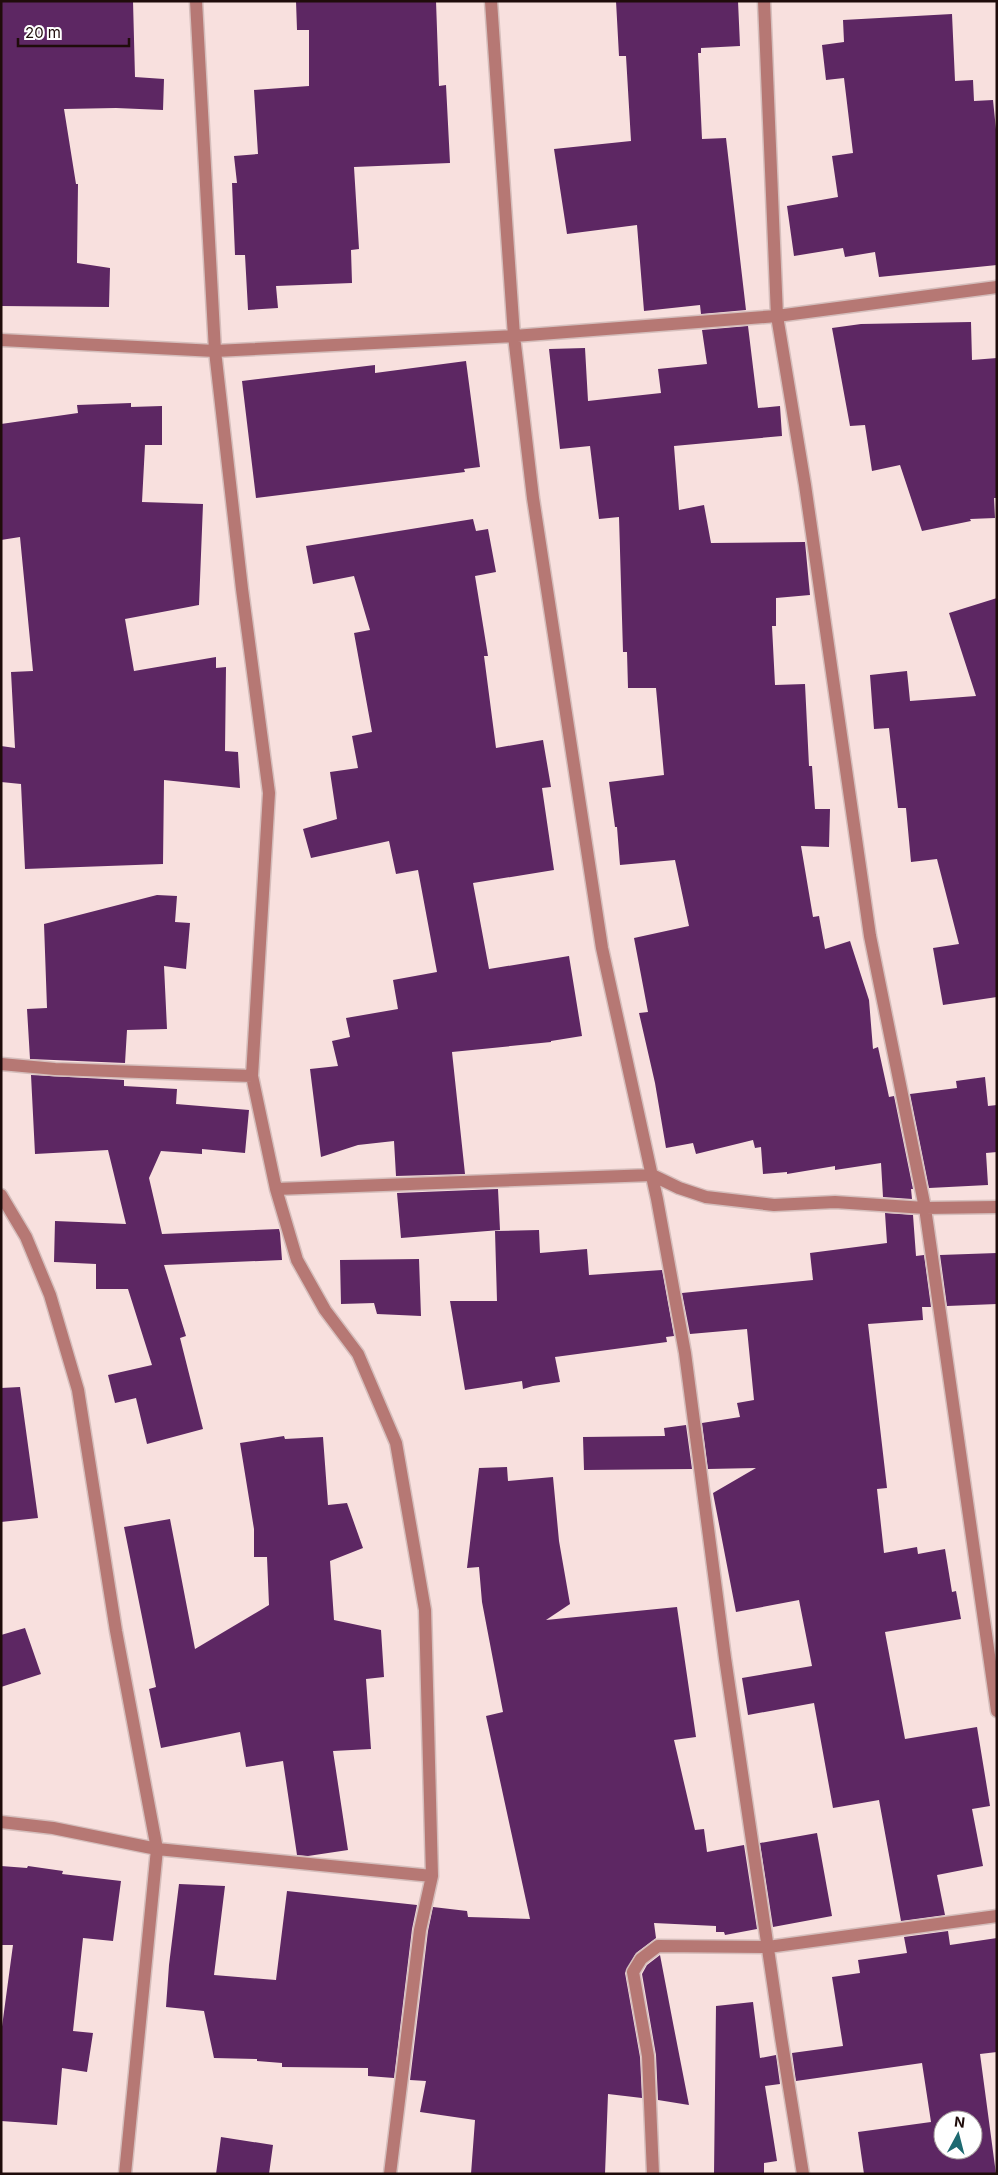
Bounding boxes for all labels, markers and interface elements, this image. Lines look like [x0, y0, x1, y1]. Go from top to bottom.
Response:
scale bar [18, 15, 129, 47]
text: 20 m [25, 23, 61, 42]
north arrow [933, 2110, 983, 2160]
text: N [953, 2113, 966, 2131]

